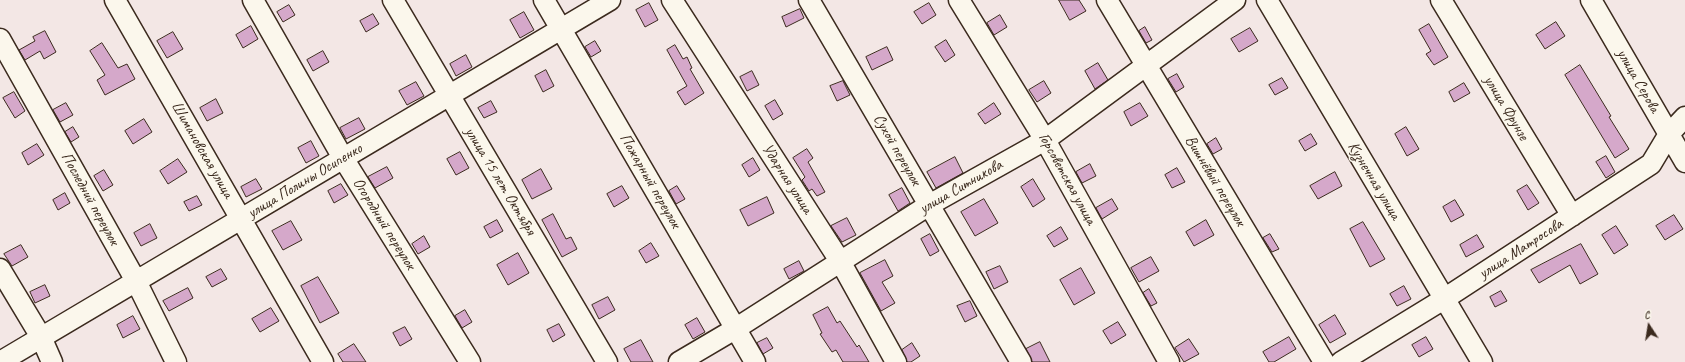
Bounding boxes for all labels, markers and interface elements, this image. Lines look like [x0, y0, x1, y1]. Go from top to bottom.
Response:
street label: улица Серова [1612, 46, 1664, 116]
street label: улица Фрунзе [1479, 72, 1533, 144]
street label: Шимановская улица [167, 98, 237, 202]
street label: Сухой переулок [869, 111, 925, 189]
street label: улица 15 лет Октября [460, 124, 540, 238]
street label: Пожарный переулок [615, 130, 685, 232]
street label: Горсоветская улица [1034, 130, 1100, 228]
street label: Вишнёвый переулок [1180, 132, 1250, 230]
street label: Кузнечная улица [1343, 138, 1405, 224]
street label: улица Полины Осипенко [244, 139, 366, 223]
street label: Ударная улица [757, 140, 817, 218]
street label: Последний переулок [57, 149, 123, 249]
street label: улица Ситникова [916, 156, 1006, 218]
street label: Огородный переулок [348, 175, 420, 273]
street label: улица Матросова [1475, 215, 1567, 283]
north arrow [1629, 306, 1669, 346]
text: С [1642, 307, 1651, 322]

